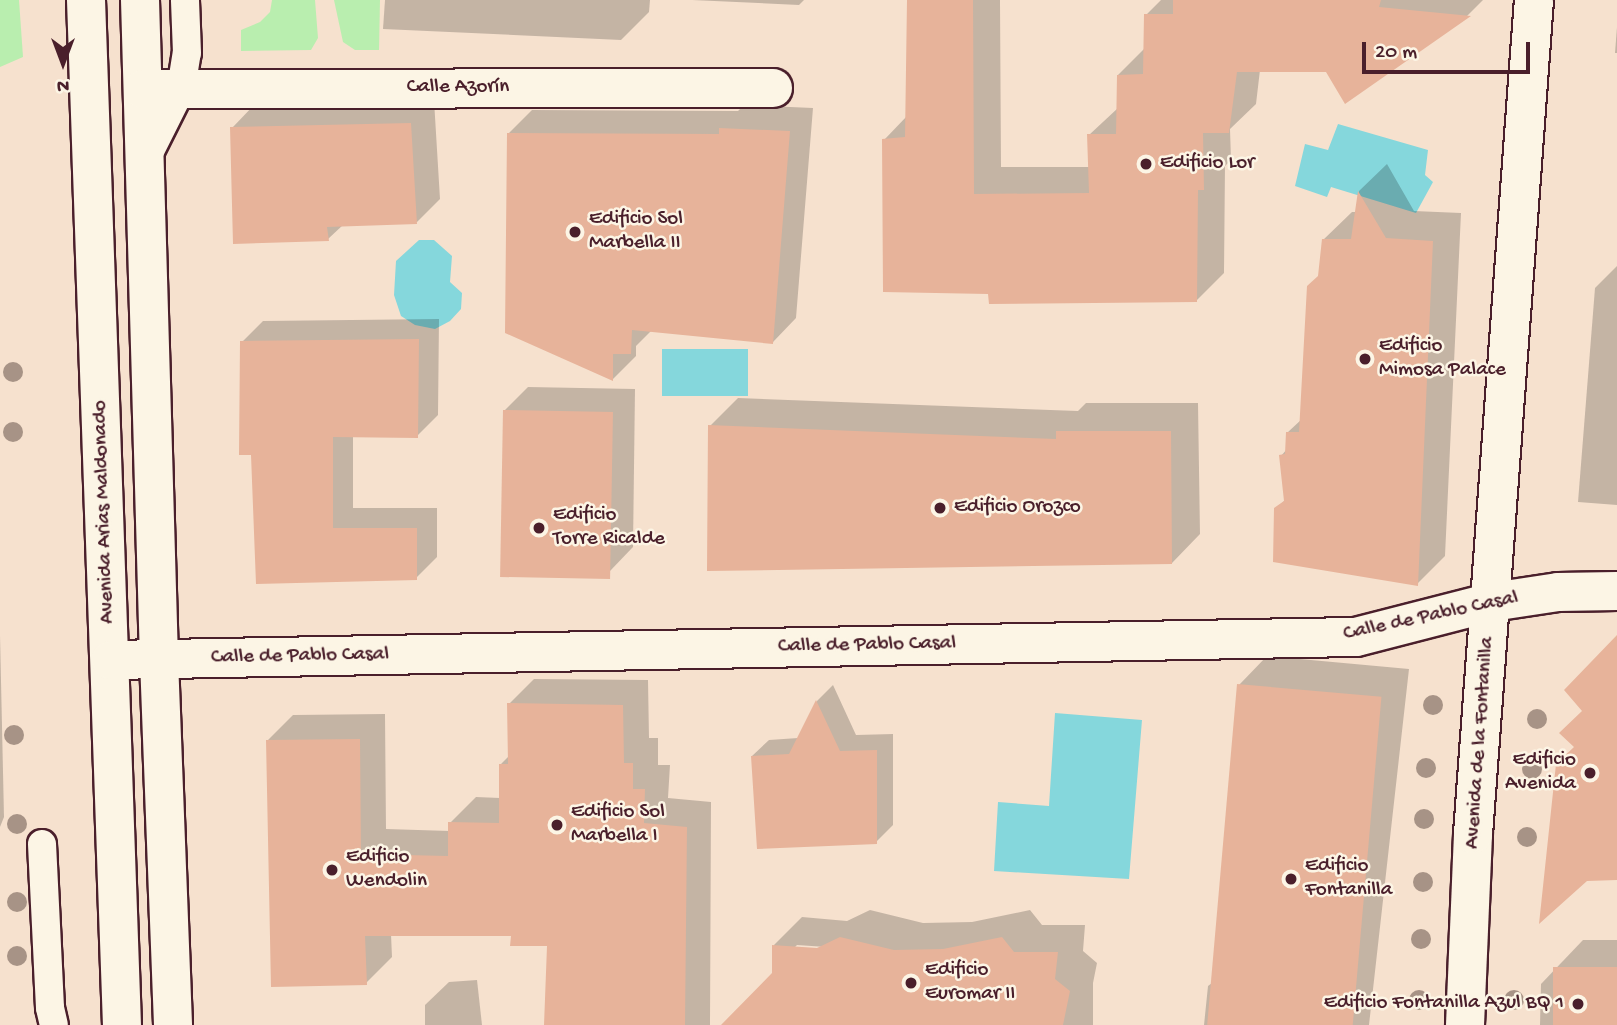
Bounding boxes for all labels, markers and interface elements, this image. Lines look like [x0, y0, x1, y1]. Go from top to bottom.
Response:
north arrow [28, 28, 98, 98]
scale bar [1365, 28, 1533, 72]
text: 20 m [1375, 41, 1417, 66]
text: N [57, 73, 69, 96]
street label: Calle Azorín [407, 75, 509, 101]
place label: Edificio Lor [1160, 151, 1255, 177]
marker: Edificio Lor [1138, 156, 1154, 172]
place label: Edificio Sol Marbella II [589, 207, 683, 257]
marker: Edificio Sol Marbella II [567, 224, 583, 240]
place label: Edificio Mimosa Palace [1379, 334, 1506, 384]
marker: Edificio Mimosa Palace [1357, 351, 1373, 367]
street label: Avenida Arias Maldonado [89, 400, 121, 624]
place label: Edificio Orozco [954, 495, 1081, 521]
marker: Edificio Orozco [932, 500, 948, 516]
place label: Edificio Torre Ricalde [553, 503, 665, 553]
marker: Edificio Torre Ricalde [531, 520, 547, 536]
street label: Calle de Pablo Casal [1341, 586, 1521, 648]
street label: Calle de Pablo Casal [778, 632, 956, 660]
street label: Avenida de la Fontanilla [1461, 636, 1501, 850]
street label: Calle de Pablo Casal [211, 643, 389, 671]
place label: Edificio Avenida [1505, 748, 1576, 798]
marker: Edificio Avenida [1582, 765, 1598, 781]
place label: Edificio Sol Marbella I [571, 800, 665, 850]
marker: Edificio Sol Marbella I [549, 817, 565, 833]
place label: Edificio Wendolin [346, 845, 427, 895]
place label: Edificio Fontanilla [1305, 854, 1392, 904]
marker: Edificio Wendolin [324, 862, 340, 878]
marker: Edificio Fontanilla [1283, 871, 1299, 887]
place label: Edificio Euromar II [925, 958, 1015, 1008]
marker: Edificio Euromar II [903, 975, 919, 991]
place label: Edificio Fontanilla Azul BQ 1 [1324, 991, 1564, 1017]
marker: Edificio Fontanilla Azul BQ 1 [1570, 996, 1586, 1012]

